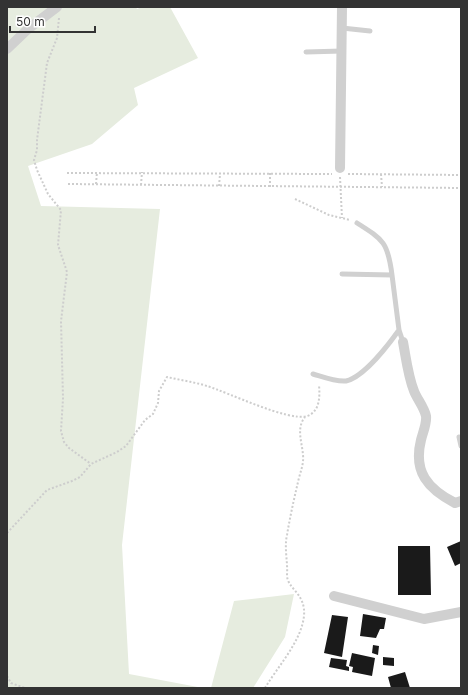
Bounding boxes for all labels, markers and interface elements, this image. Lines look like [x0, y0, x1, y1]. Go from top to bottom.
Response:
scale bar [10, 8, 95, 34]
text: 50 m [16, 14, 45, 29]

